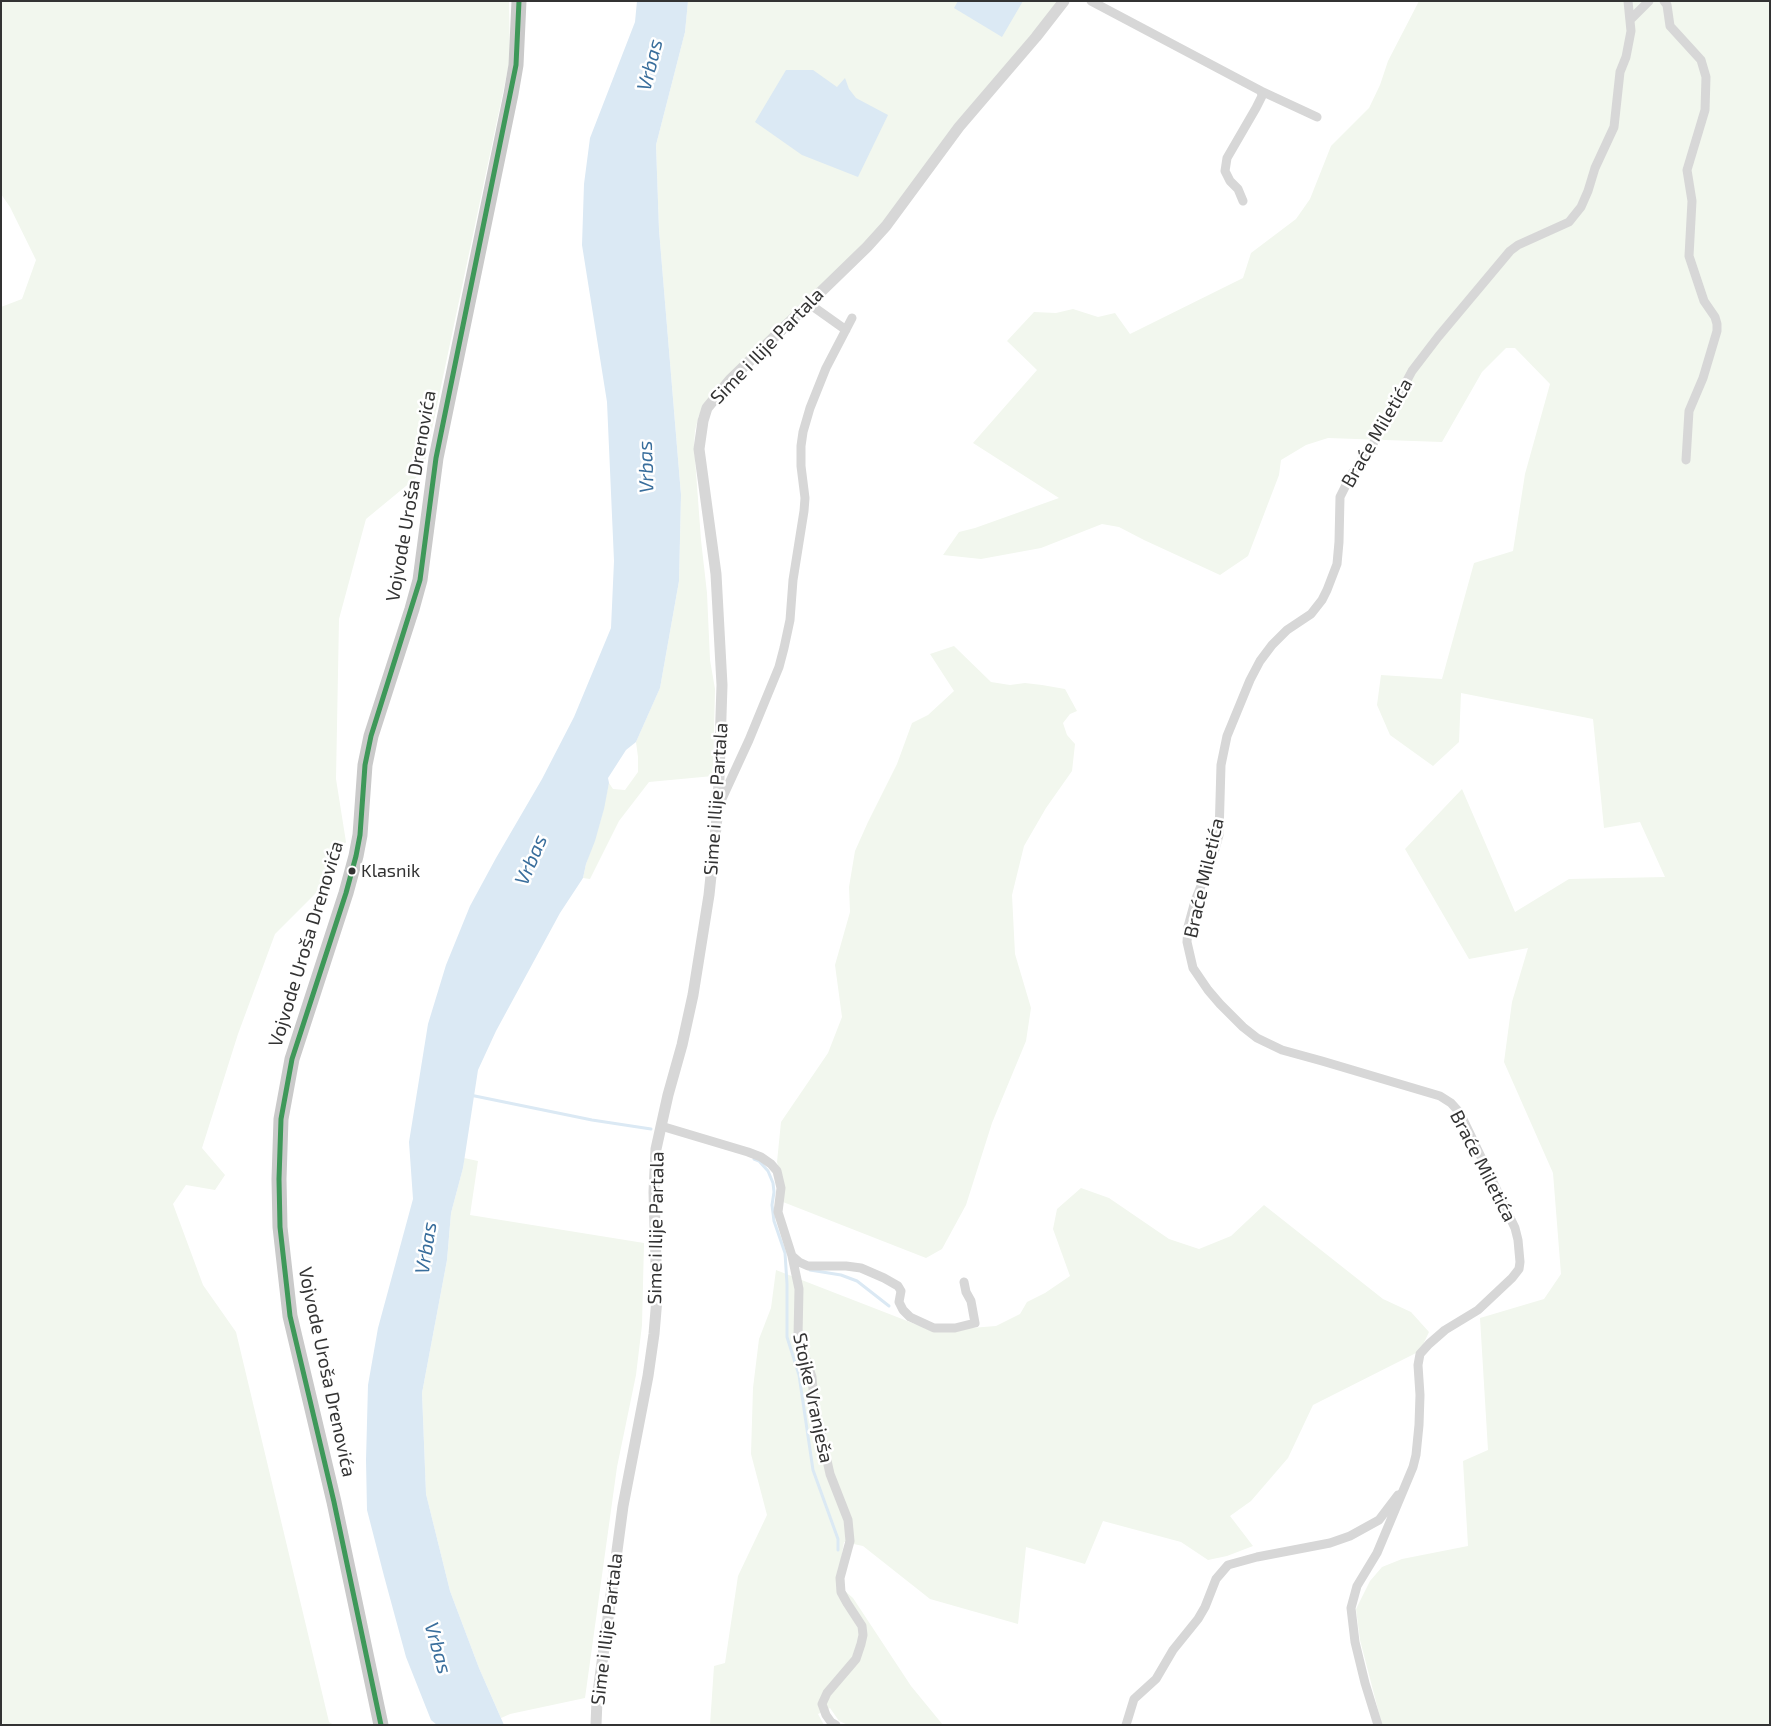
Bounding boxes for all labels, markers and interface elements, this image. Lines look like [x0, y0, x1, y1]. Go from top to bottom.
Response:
water label: Vrbas [632, 37, 668, 93]
street label: Sime i Ilije Partala [706, 283, 828, 409]
street label: Braće Miletića [1337, 374, 1417, 492]
street label: Vojvode Uroša Drenovića [381, 389, 441, 603]
water label: Vrbas [633, 440, 659, 494]
street label: Sime i Ilije Partala [699, 722, 733, 876]
street label: Braće Miletića [1179, 816, 1229, 940]
water label: Vrbas [510, 831, 552, 889]
street label: Vojvode Uroša Drenovića [264, 838, 348, 1050]
place label: Klasnik [361, 860, 420, 882]
marker: Klasnik [347, 866, 357, 876]
street label: Braće Miletića [1445, 1106, 1521, 1226]
street label: Sime i Ilije Partala [643, 1151, 669, 1305]
water label: Vrbas [410, 1220, 442, 1276]
street label: Vojvode Uroša Drenovića [294, 1265, 360, 1479]
street label: Stojke Vranješa [788, 1331, 838, 1465]
street label: Sime i Ilije Partala [586, 1552, 628, 1706]
water label: Vrbas [419, 1619, 457, 1677]

